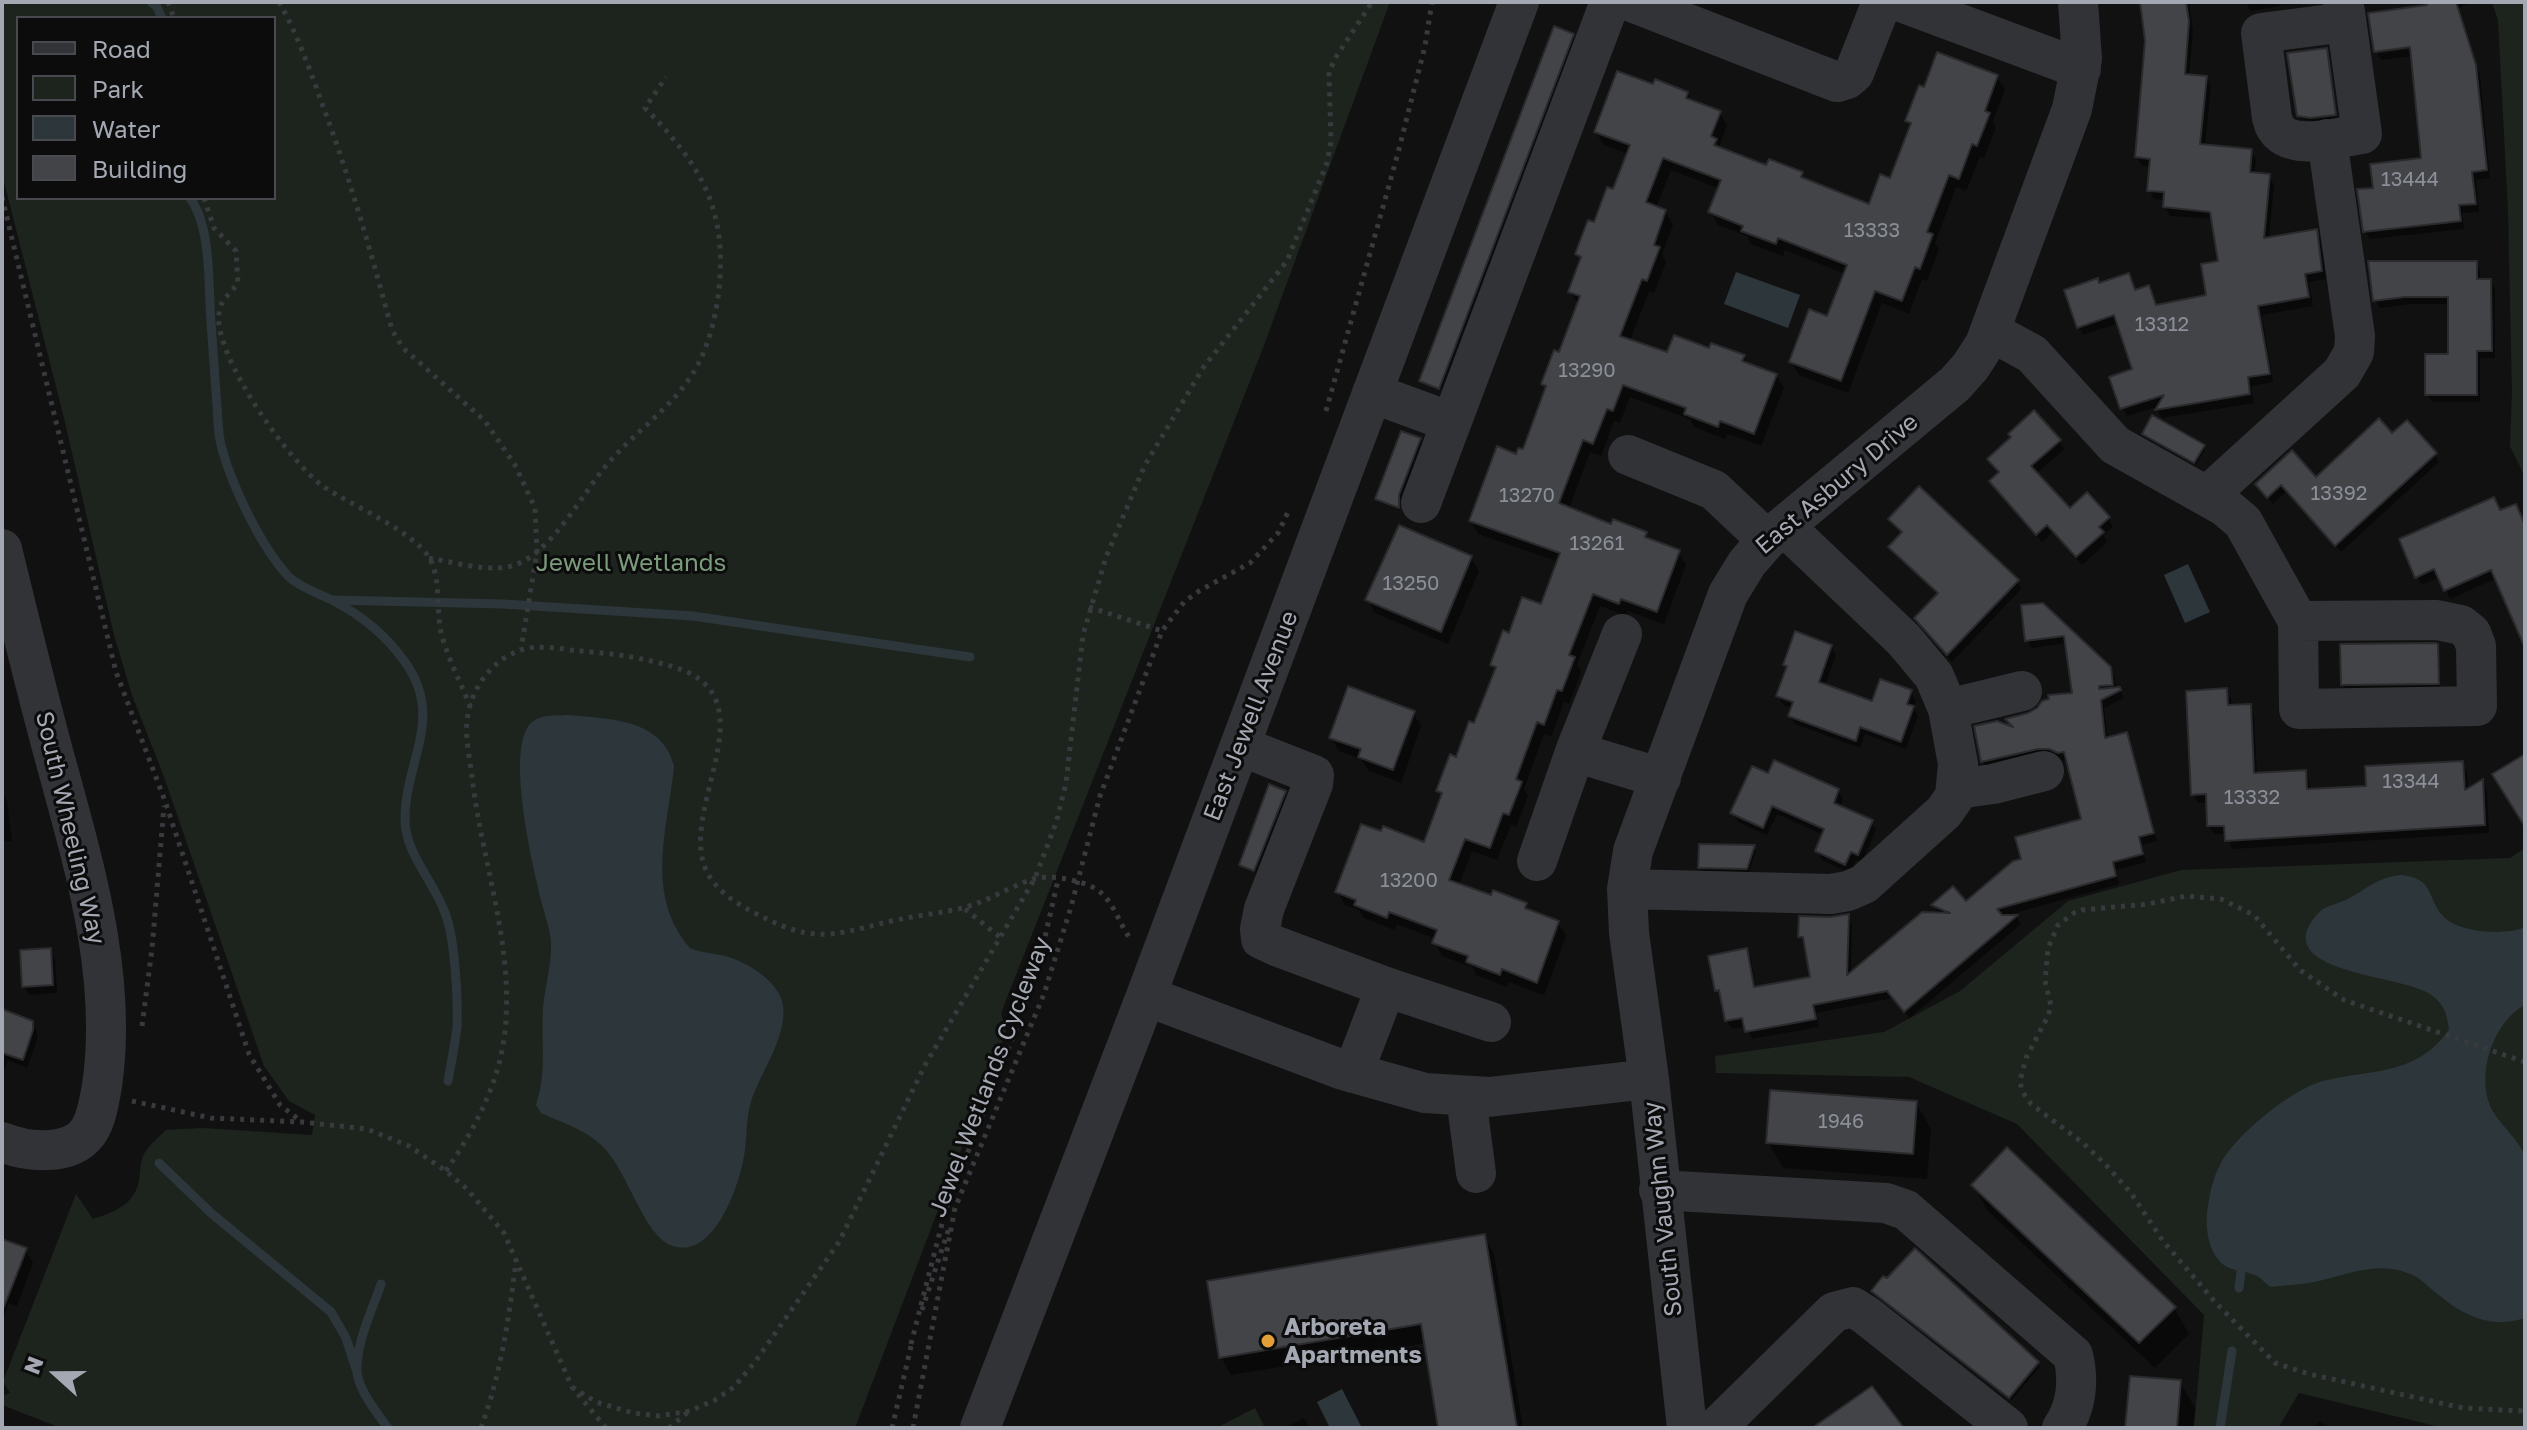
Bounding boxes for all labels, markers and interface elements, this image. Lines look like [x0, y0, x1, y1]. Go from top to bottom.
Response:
legend [16, 16, 276, 200]
text: Road [92, 34, 151, 63]
text: Park [92, 74, 144, 103]
text: Water [92, 114, 160, 143]
text: Building [92, 154, 187, 183]
house number: 13444 [2381, 168, 2439, 192]
house number: 13333 [1844, 219, 1900, 243]
house number: 13312 [2135, 313, 2189, 337]
house number: 13290 [1558, 359, 1616, 383]
street label: East Asbury Drive [1750, 408, 1924, 560]
house number: 13392 [2311, 482, 2367, 506]
house number: 13270 [1499, 484, 1555, 508]
house number: 13261 [1570, 532, 1624, 556]
park label: Jewell Wetlands [536, 549, 726, 577]
house number: 13250 [1383, 572, 1439, 596]
street label: East Jewell Avenue [1198, 607, 1304, 825]
street label: South Wheeling Way [29, 709, 111, 947]
house number: 13344 [2382, 770, 2440, 794]
house number: 13332 [2224, 786, 2280, 810]
house number: 13200 [1380, 869, 1438, 893]
street label: Jewel Wetlands Cycleway [923, 933, 1057, 1221]
street label: South Vaughn Way [1637, 1100, 1689, 1318]
house number: 1946 [1818, 1110, 1864, 1134]
place label: Arboreta Apartments [1284, 1313, 1422, 1369]
marker: Arboreta Apartments [1259, 1332, 1277, 1350]
north arrow [16, 1334, 96, 1414]
text: N [18, 1353, 49, 1378]

